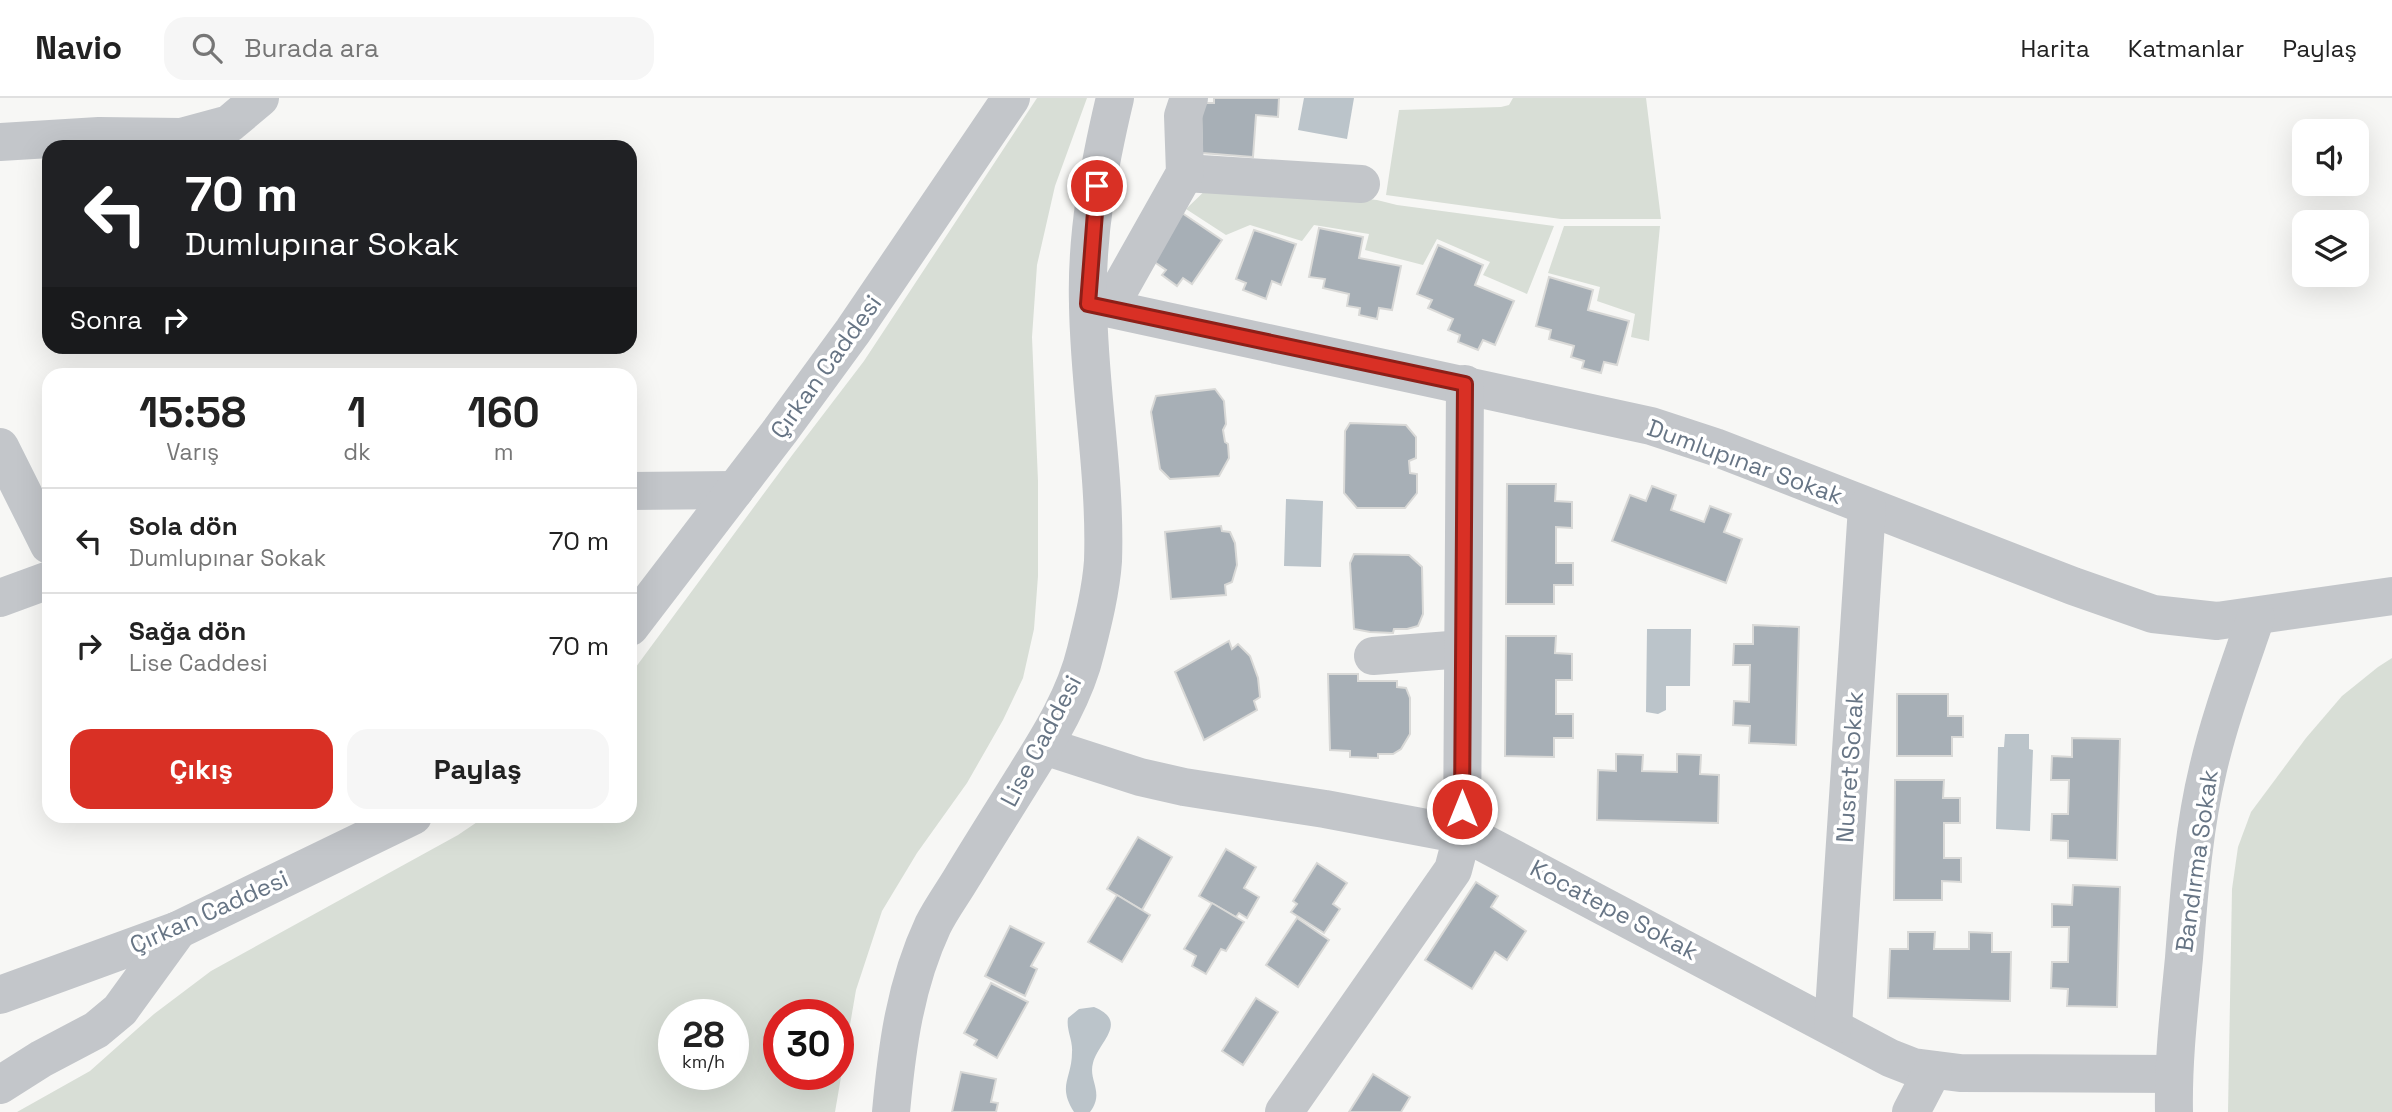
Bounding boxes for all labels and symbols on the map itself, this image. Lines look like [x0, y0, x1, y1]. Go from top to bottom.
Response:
pin [1067, 156, 1127, 216]
street label: Çırkan Caddesi [763, 289, 888, 445]
street label: Dumlupınar Sokak [1643, 412, 1847, 511]
street label: Lise Caddesi [993, 670, 1088, 812]
street label: Nusret Sokak [1829, 690, 1870, 844]
street label: Bandırma Sokak [2168, 767, 2225, 954]
position arrow [1425, 772, 1499, 846]
street label: Kocatepe Sokak [1525, 852, 1704, 967]
street label: Çırkan Caddesi [125, 863, 293, 960]
speed limit sign: 30 [763, 999, 854, 1090]

